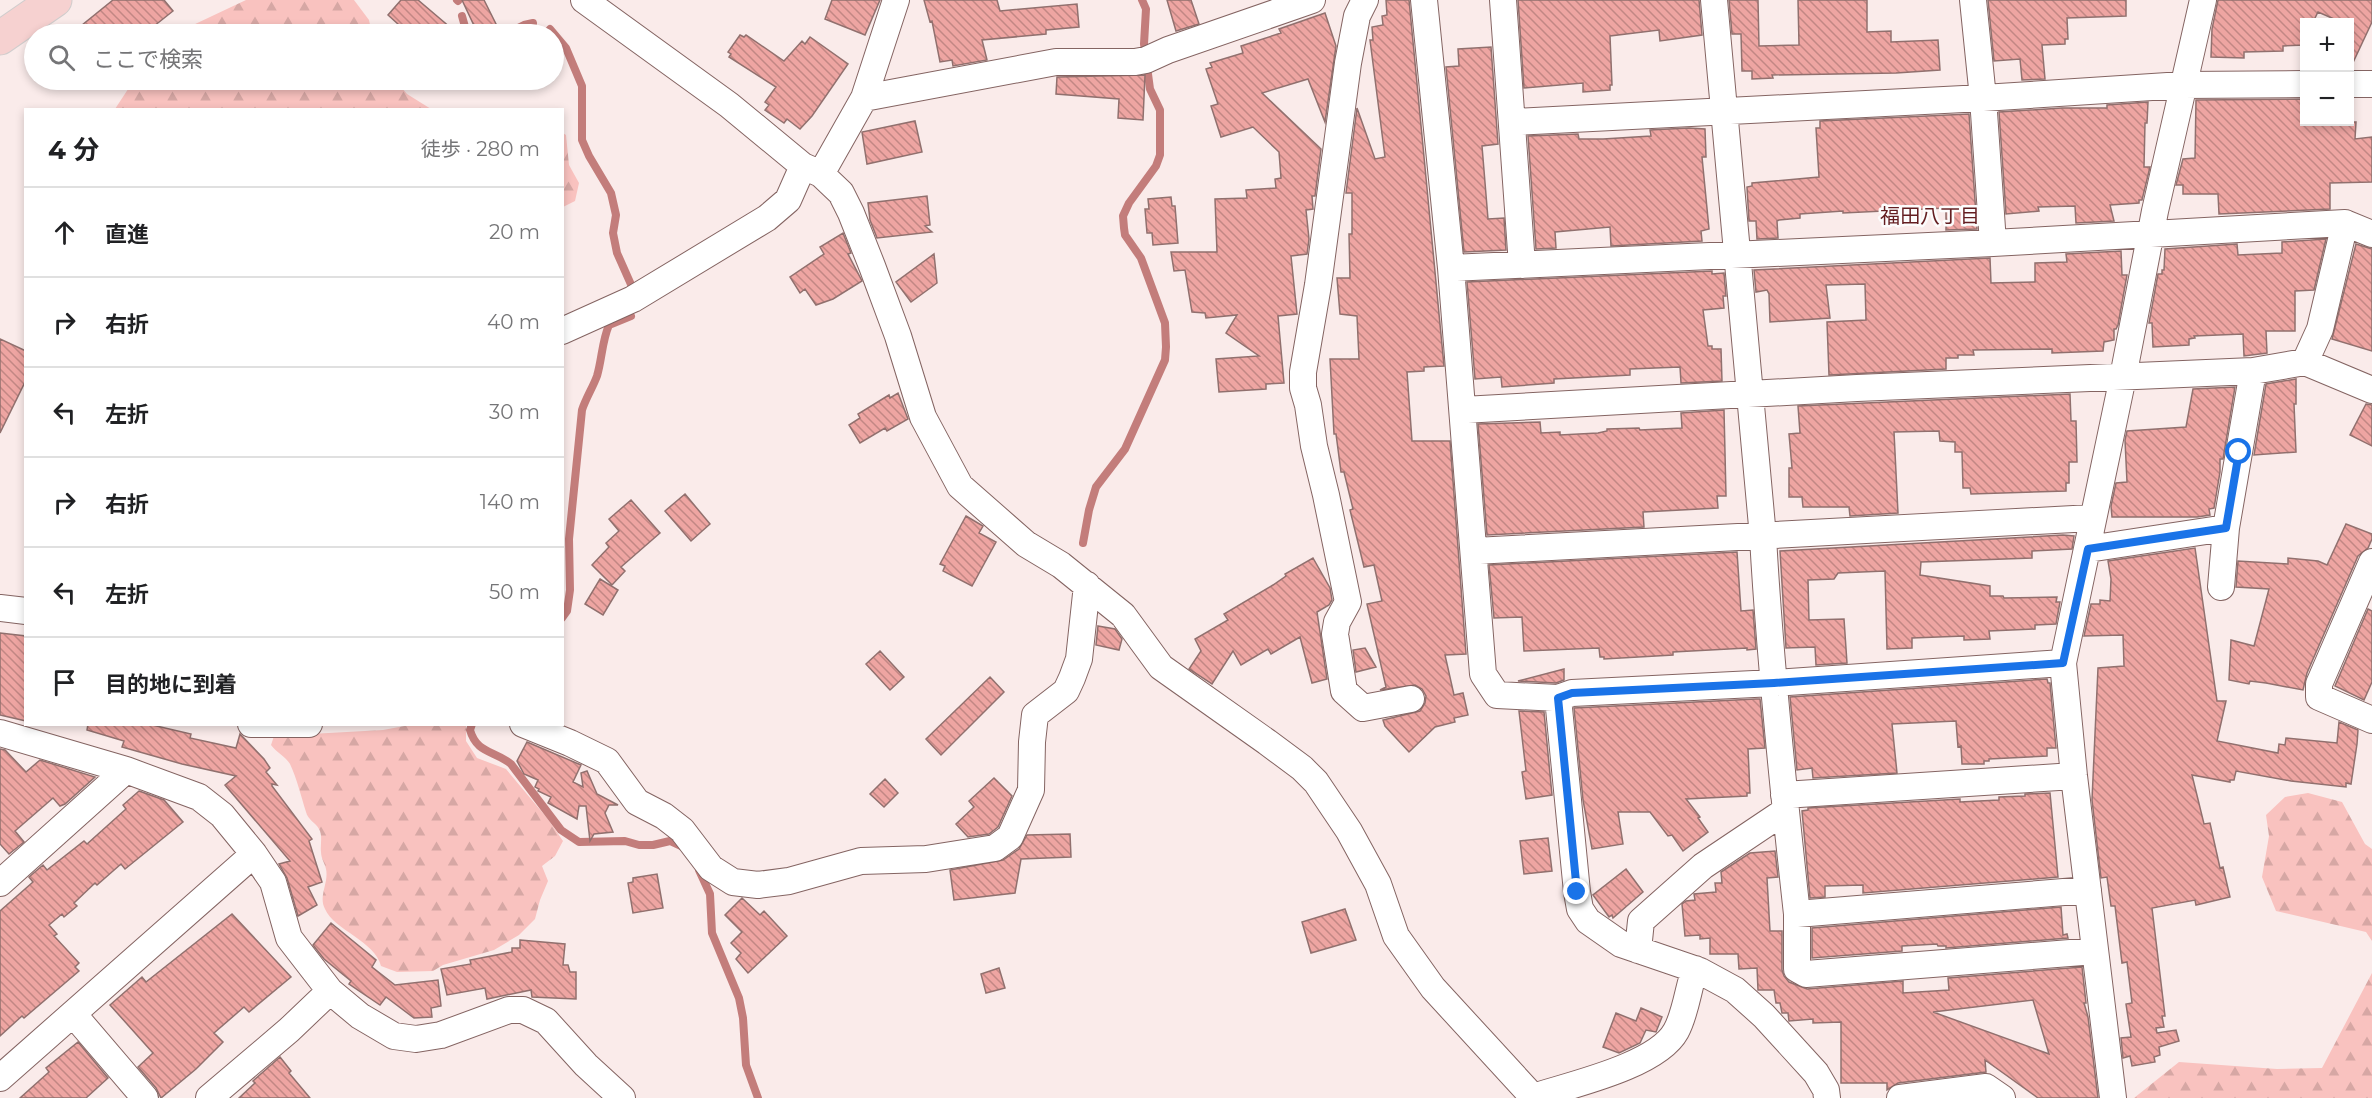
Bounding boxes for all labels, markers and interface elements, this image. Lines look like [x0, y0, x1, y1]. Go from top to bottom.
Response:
map controls [2300, 18, 2354, 126]
button: + [2300, 18, 2354, 72]
search box [24, 24, 564, 90]
icon: search [45, 41, 78, 74]
text: ここで検索 [93, 46, 203, 73]
button: − [2300, 72, 2354, 126]
text: 4 分 [48, 134, 99, 166]
text: 徒歩 · 280 m [421, 137, 540, 161]
district label: 福田八丁目 [1880, 204, 1980, 228]
icon: ahead [48, 216, 81, 249]
text: 20 m [489, 220, 540, 244]
text: 直進 [105, 221, 149, 248]
icon: right [48, 306, 81, 339]
text: 40 m [487, 310, 540, 334]
text: 右折 [105, 311, 149, 338]
icon: left [48, 396, 81, 429]
text: 30 m [489, 400, 540, 424]
text: 左折 [105, 401, 149, 428]
route start [2225, 438, 2251, 464]
icon: right [48, 486, 81, 519]
text: 140 m [480, 490, 540, 514]
text: 右折 [105, 491, 149, 518]
icon: left [48, 576, 81, 609]
text: 50 m [489, 580, 540, 604]
text: 左折 [105, 581, 149, 608]
icon: arrive [48, 666, 81, 699]
text: 目的地に到着 [105, 671, 237, 698]
route end [1563, 878, 1589, 904]

